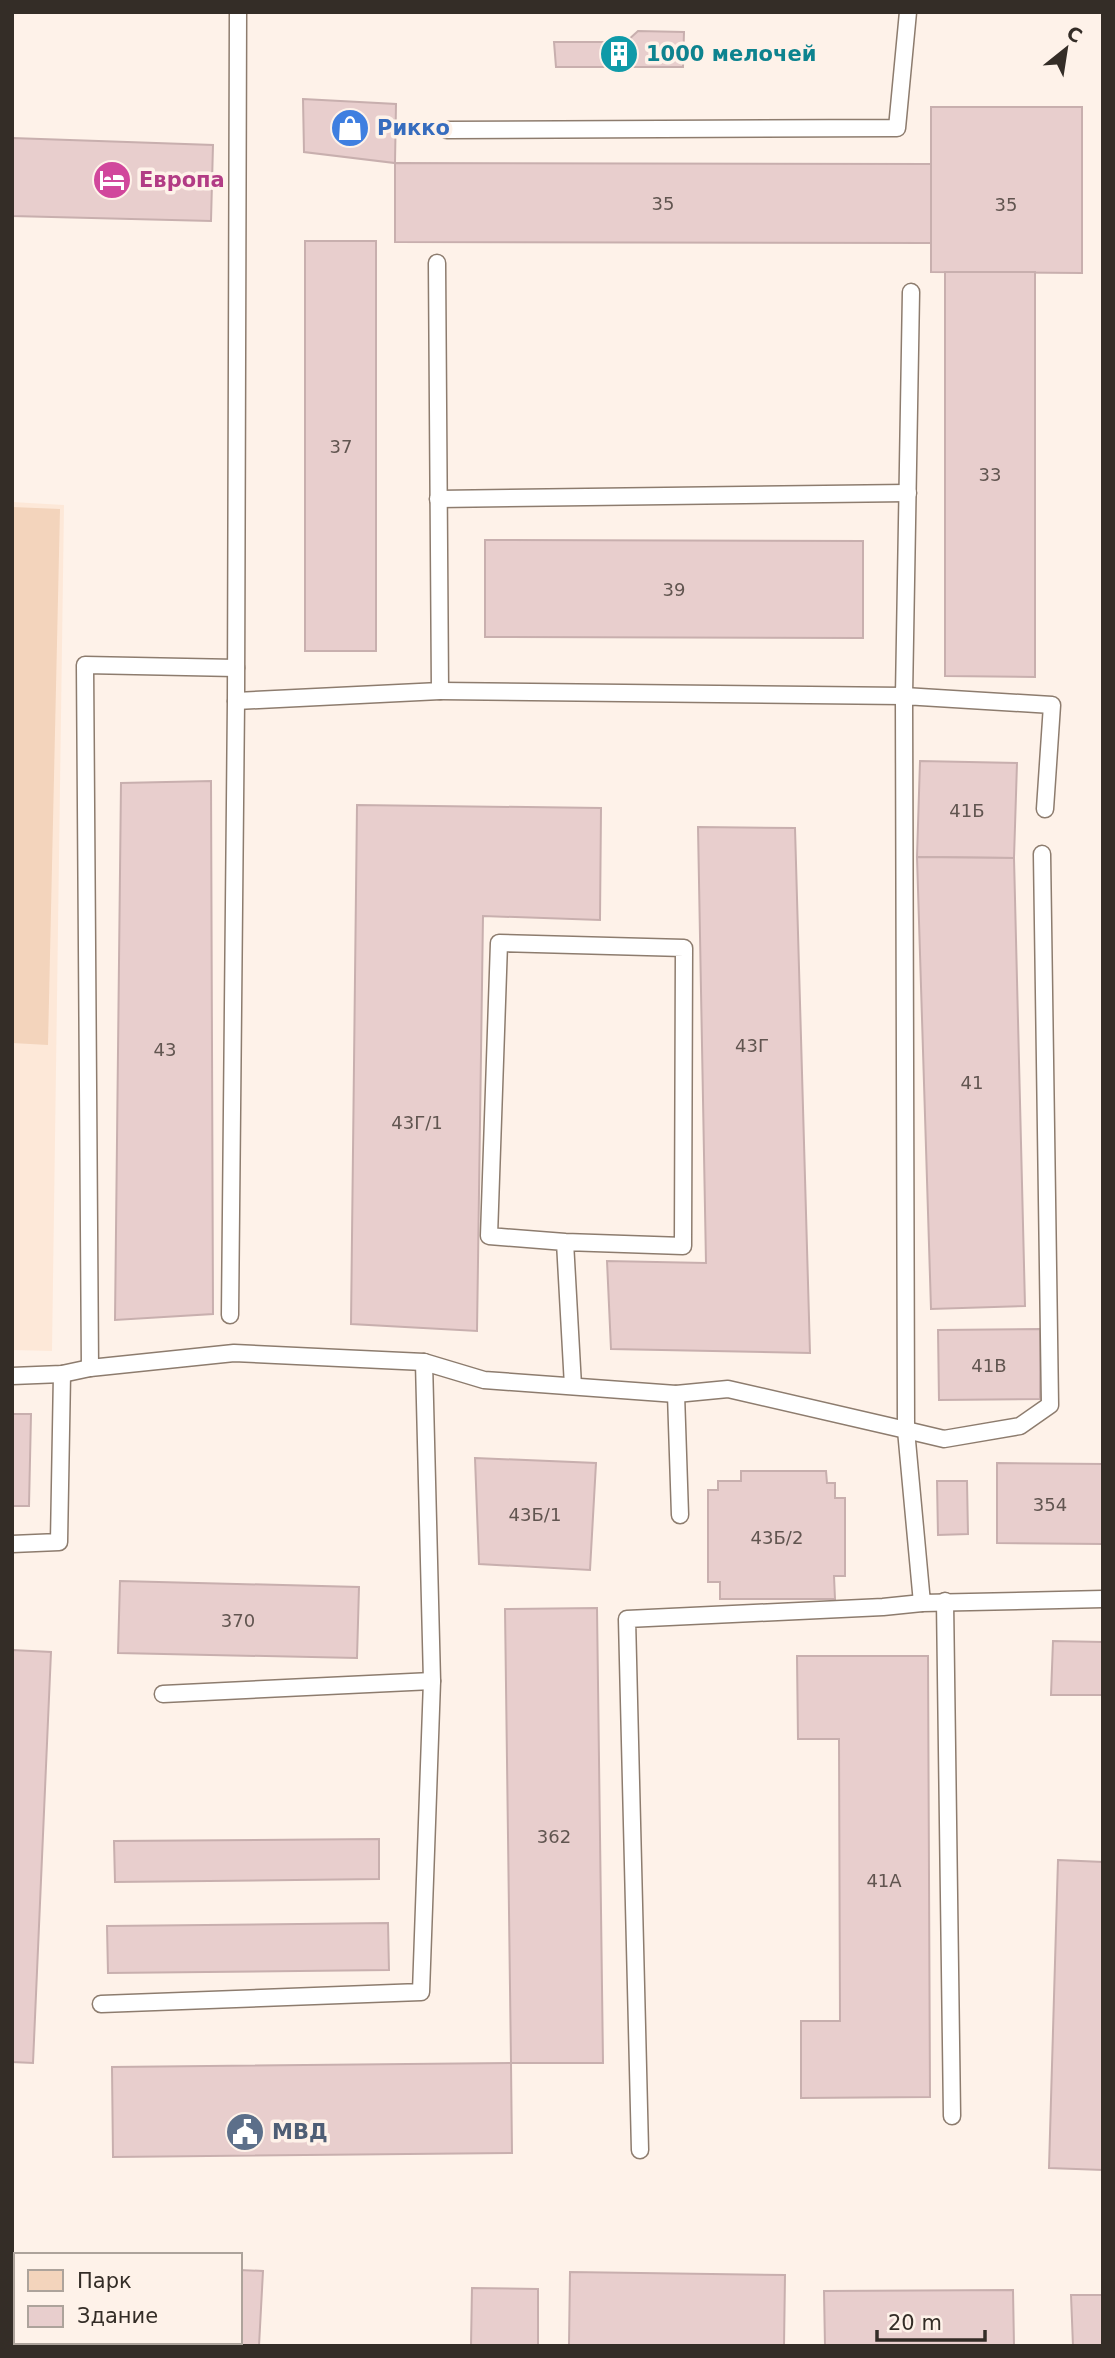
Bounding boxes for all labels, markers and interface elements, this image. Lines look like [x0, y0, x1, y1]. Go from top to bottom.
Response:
north arrow [1031, 14, 1101, 84]
text: С [1063, 21, 1086, 47]
building icon: 1000 мелочей [598, 33, 640, 75]
place label: 1000 мелочей [646, 42, 816, 66]
shop icon: Рикко [329, 107, 371, 149]
place label: Рикко [377, 116, 450, 140]
hotel icon: Европа [91, 159, 133, 201]
place label: Европа [139, 168, 225, 192]
house number: 35 [652, 193, 674, 214]
house number: 35 [995, 194, 1017, 215]
house number: 37 [330, 436, 352, 457]
house number: 33 [979, 464, 1001, 485]
house number: 39 [663, 579, 685, 600]
house number: 41Б [949, 800, 985, 821]
house number: 43Г [735, 1035, 769, 1056]
house number: 43 [154, 1039, 176, 1060]
house number: 41 [961, 1072, 983, 1093]
house number: 43Г/1 [391, 1112, 443, 1133]
house number: 41В [971, 1355, 1007, 1376]
house number: 354 [1033, 1494, 1067, 1515]
house number: 43Б/1 [509, 1504, 561, 1525]
house number: 43Б/2 [751, 1527, 803, 1548]
house number: 370 [221, 1610, 255, 1631]
house number: 362 [537, 1826, 571, 1847]
house number: 41А [866, 1870, 902, 1891]
public building icon: МВД [224, 2111, 266, 2153]
place label: МВД [272, 2120, 328, 2144]
legend [14, 2253, 242, 2344]
text: Парк [77, 2269, 132, 2293]
scale bar [877, 2298, 986, 2342]
text: Здание [77, 2304, 158, 2328]
text: 20 m [888, 2311, 942, 2335]

